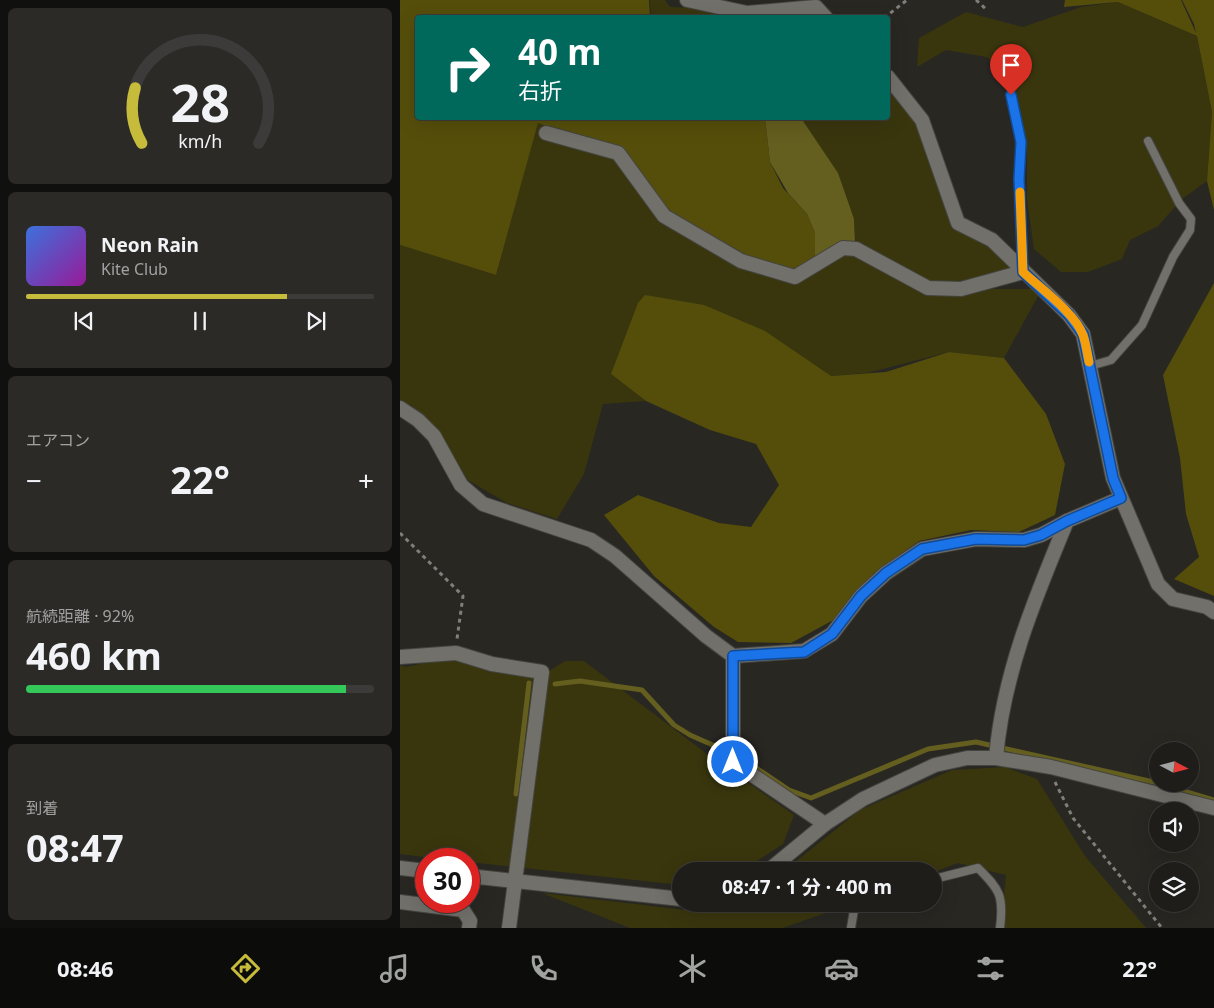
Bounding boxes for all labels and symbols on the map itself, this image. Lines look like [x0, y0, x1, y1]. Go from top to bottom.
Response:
pin [990, 44, 1032, 95]
position arrow [706, 735, 758, 787]
north arrow [1149, 742, 1199, 792]
speed limit sign: 30 [415, 848, 480, 913]

